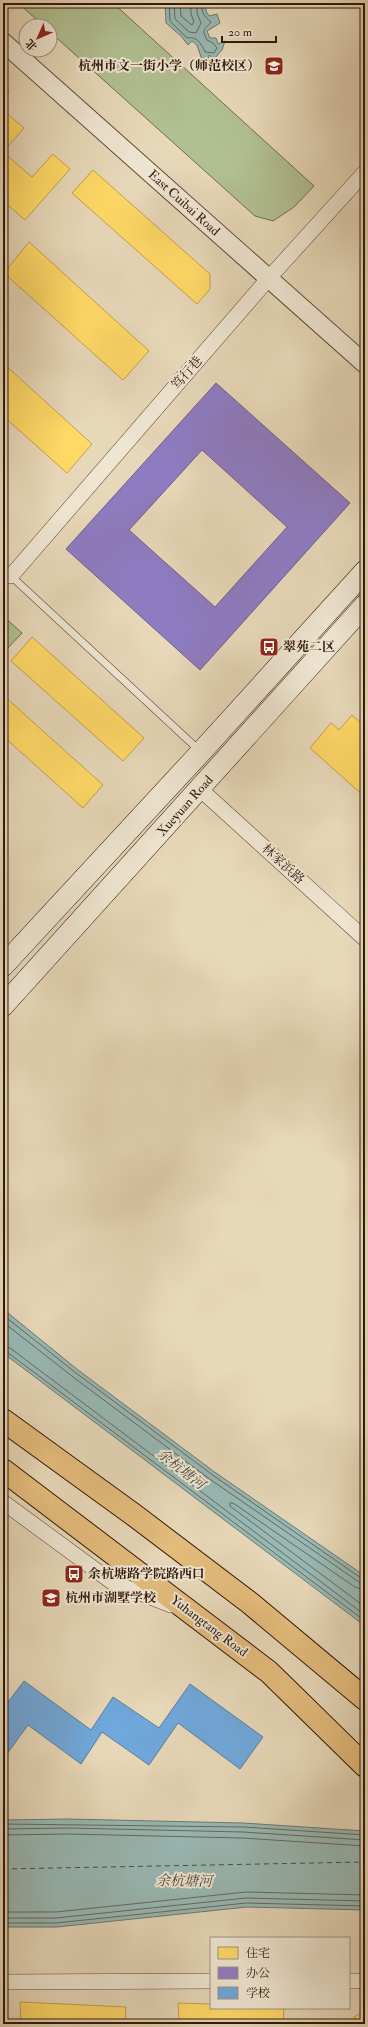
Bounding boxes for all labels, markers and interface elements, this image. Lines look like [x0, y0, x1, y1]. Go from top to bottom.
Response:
north arrow [18, 18, 58, 58]
scale bar [222, 18, 276, 44]
text: 20 m [228, 25, 253, 40]
text: 北 [23, 36, 40, 53]
school or university icon: 杭州市文一街小学（师范校区） [263, 55, 285, 77]
place label: 杭州市文一街小学（师范校区） [78, 58, 260, 74]
street label: East Cuibai Road [145, 167, 224, 240]
street label: 笃行巷 [168, 353, 206, 393]
bus stop icon: 翠苑二区 [258, 636, 280, 658]
place label: 翠苑二区 [283, 639, 335, 655]
street label: Xueyuan Road [154, 772, 218, 840]
street label: 林家浜路 [258, 841, 308, 887]
water label: 余杭塘河 [154, 1445, 211, 1495]
bus stop icon: 余杭塘路学院路西口 [63, 1563, 85, 1585]
place label: 余杭塘路学院路西口 [88, 1566, 205, 1582]
school or university icon: 杭州市湖墅学校 [40, 1587, 62, 1609]
place label: 杭州市湖墅学校 [65, 1590, 156, 1606]
street label: Yuhangtang Road [167, 1592, 251, 1661]
water label: 余杭塘河 [156, 1872, 215, 1890]
legend [210, 1937, 350, 2009]
text: 住宅 [246, 1946, 270, 1961]
text: 办公 [246, 1966, 270, 1981]
text: 学校 [246, 1986, 270, 2001]

